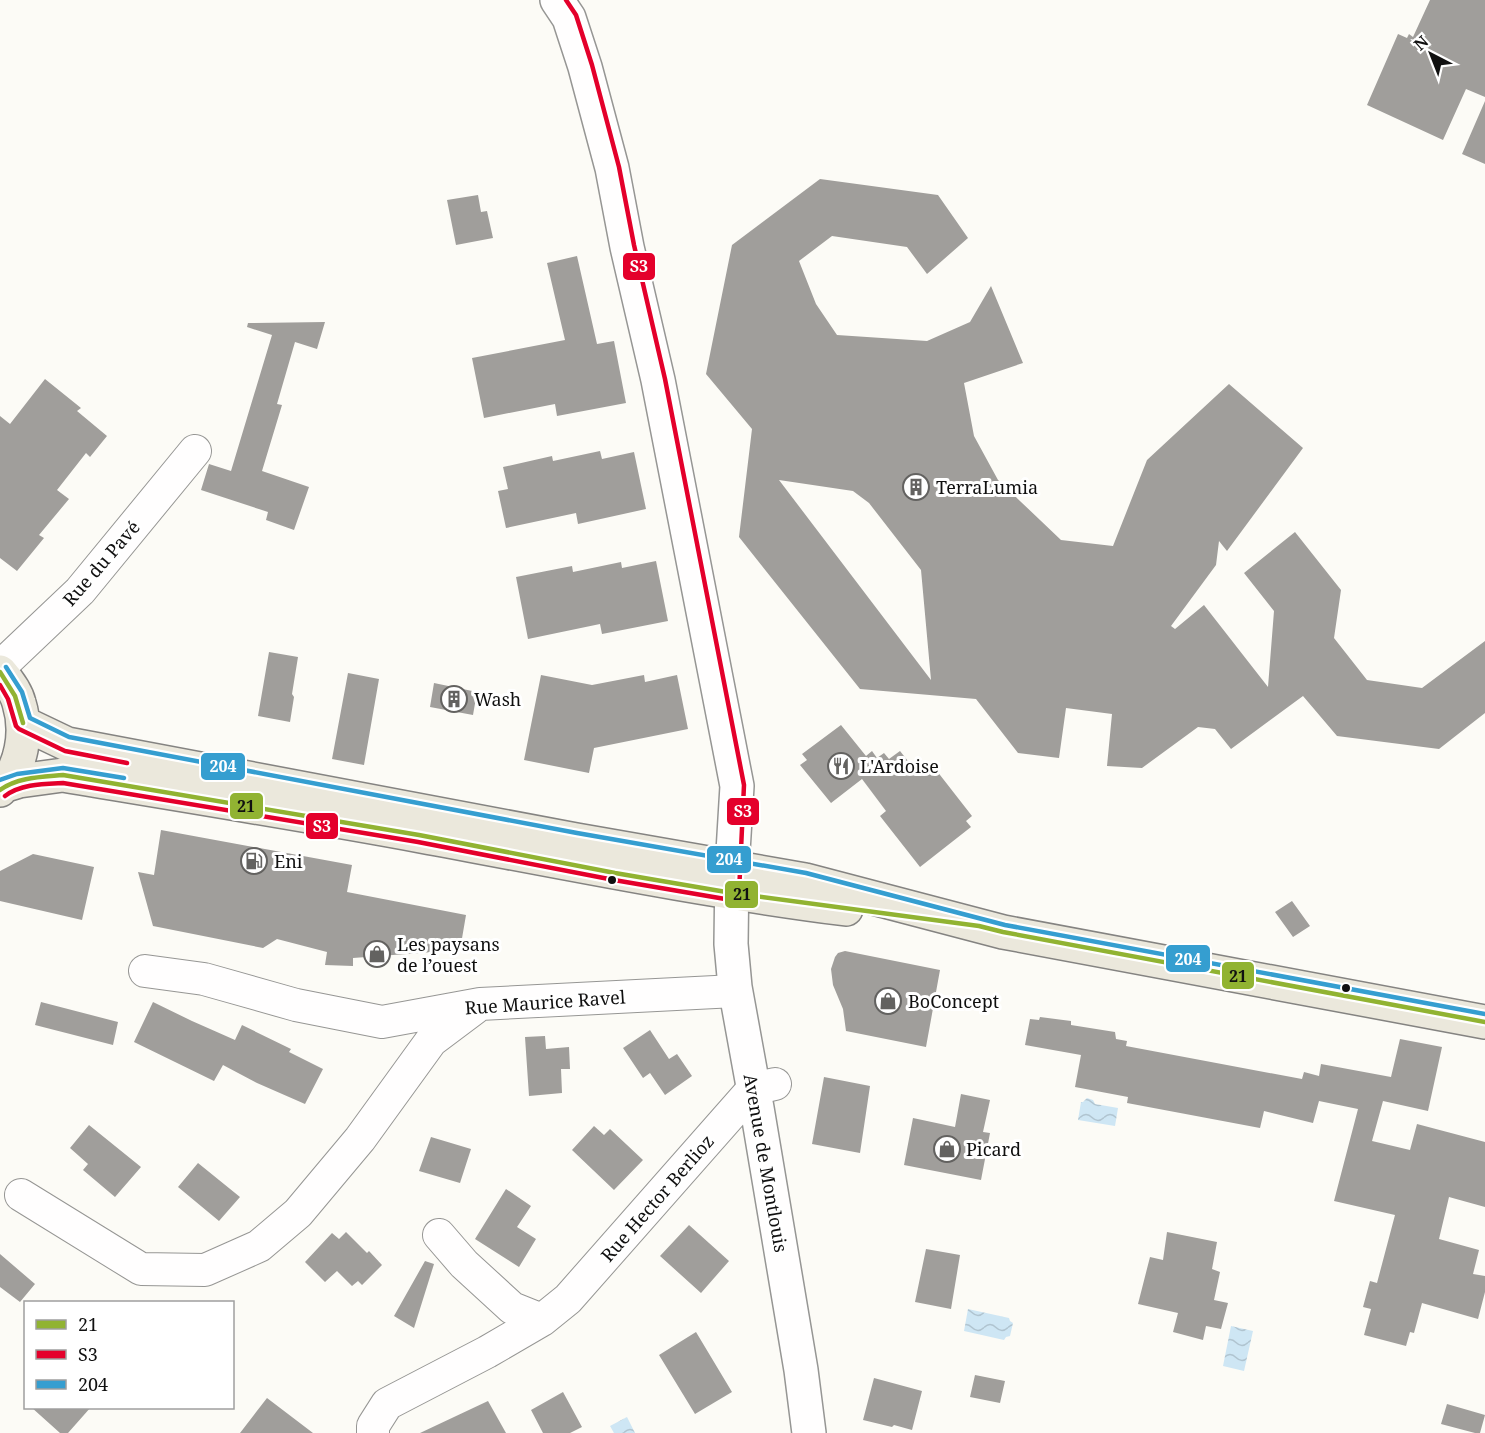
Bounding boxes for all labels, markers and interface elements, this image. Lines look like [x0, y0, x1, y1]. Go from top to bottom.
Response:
north arrow [1401, 24, 1461, 84]
text: N [1409, 30, 1433, 55]
line badge: S3 [622, 252, 656, 281]
text: S3 [630, 255, 648, 277]
building icon: TerraLumia [901, 472, 931, 502]
place label: TerraLumia [936, 475, 1038, 499]
street label: Rue du Pavé [57, 515, 145, 611]
building icon: Wash [439, 684, 469, 714]
place label: Wash [474, 687, 521, 711]
restaurant icon: L'Ardoise [826, 751, 856, 781]
line badge: 204 [200, 752, 246, 781]
place label: L'Ardoise [860, 754, 939, 778]
text: 204 [209, 755, 237, 777]
line badge: 21 [229, 792, 264, 820]
text: 21 [237, 795, 255, 817]
line badge: S3 [726, 797, 760, 826]
text: S3 [734, 800, 752, 822]
line badge: S3 [305, 812, 339, 840]
text: S3 [313, 815, 331, 837]
line badge: 204 [706, 845, 752, 874]
fuel station icon: Eni [239, 846, 269, 876]
text: 204 [715, 848, 743, 870]
place label: Eni [274, 849, 303, 873]
unlabelled marker [606, 874, 618, 886]
line badge: 21 [724, 880, 759, 909]
text: 21 [733, 883, 751, 905]
place label: Les paysans de l’ouest [397, 932, 500, 977]
shop icon: Les paysans de l’ouest [362, 939, 392, 969]
line badge: 204 [1165, 944, 1211, 973]
text: 204 [1174, 948, 1202, 970]
line badge: 21 [1221, 961, 1255, 990]
text: 21 [1229, 965, 1247, 987]
unlabelled marker [1340, 982, 1352, 994]
street label: Rue Maurice Ravel [464, 984, 627, 1020]
shop icon: BoConcept [873, 986, 903, 1016]
place label: BoConcept [908, 989, 999, 1013]
street label: Avenue de Montlouis [738, 1072, 794, 1254]
street label: Rue Hector Berlioz [595, 1129, 719, 1267]
shop icon: Picard [932, 1134, 962, 1164]
place label: Picard [966, 1137, 1021, 1161]
legend [24, 1301, 234, 1409]
text: 21 [78, 1312, 98, 1336]
text: S3 [78, 1342, 98, 1366]
text: 204 [78, 1372, 108, 1396]

